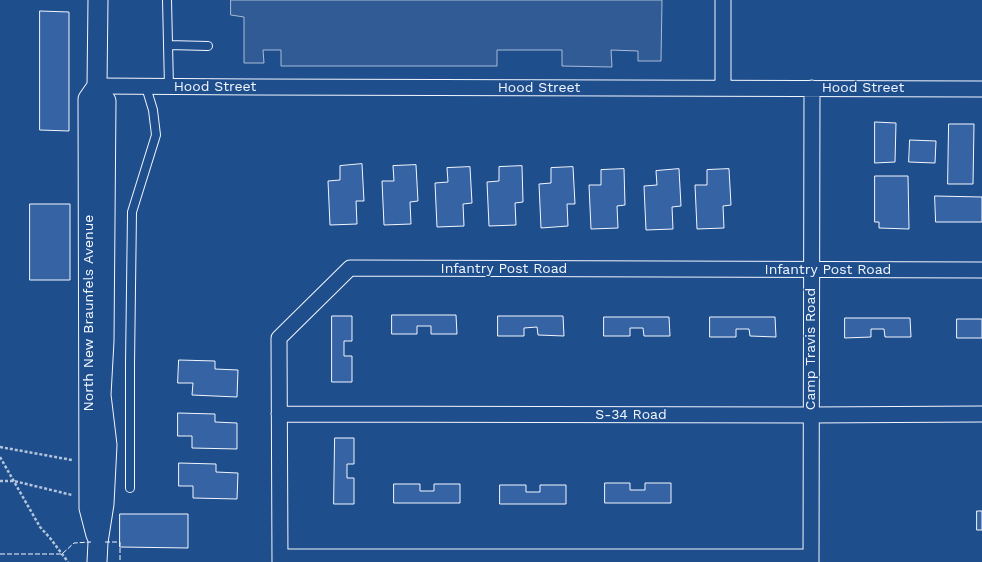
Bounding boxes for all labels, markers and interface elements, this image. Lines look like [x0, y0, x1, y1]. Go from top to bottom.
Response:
street label: Hood Street [174, 79, 256, 95]
street label: Hood Street [498, 80, 580, 96]
street label: Hood Street [822, 80, 904, 96]
street label: North New Braunfels Avenue [81, 215, 97, 411]
street label: Infantry Post Road [441, 261, 567, 277]
street label: Infantry Post Road [765, 262, 891, 278]
street label: Camp Travis Road [803, 288, 819, 410]
street label: S-34 Road [595, 407, 667, 423]

